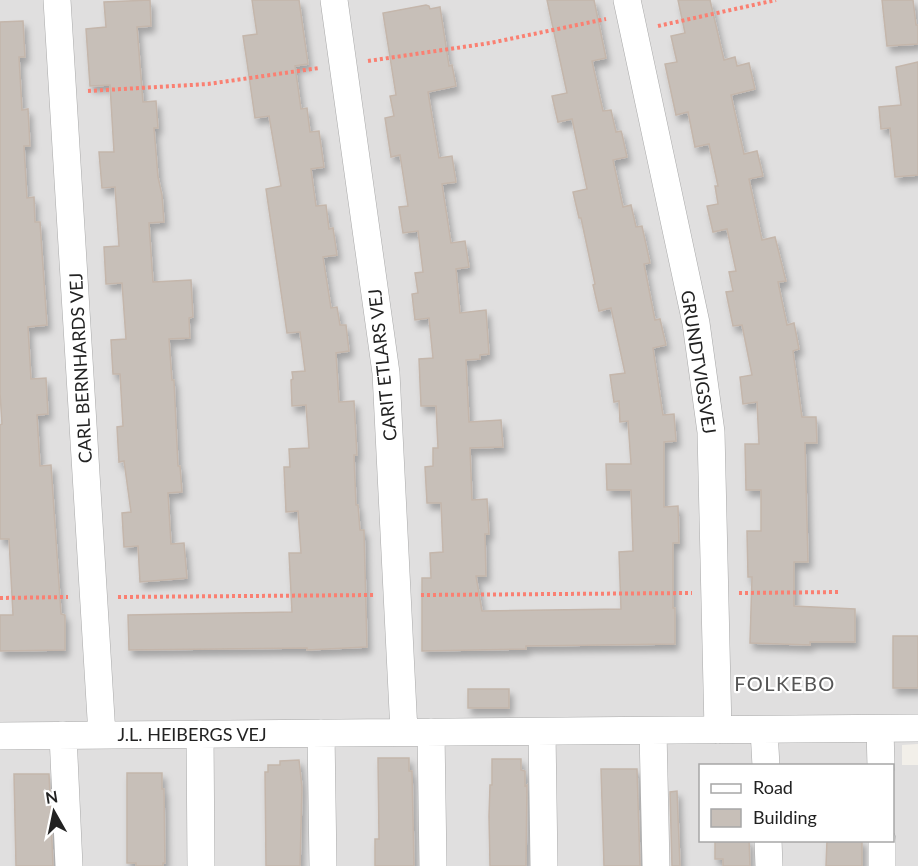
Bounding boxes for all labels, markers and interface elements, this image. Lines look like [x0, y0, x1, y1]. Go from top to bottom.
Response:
street label: CARL BERNHARDS VEJ [64, 272, 96, 464]
street label: CARIT ETLARS VEJ [363, 288, 401, 442]
street label: GRUNDTVIGSVEJ [677, 289, 721, 435]
district label: FOLKEBO [734, 671, 836, 695]
street label: J.L. HEIBERGS VEJ [117, 723, 267, 745]
legend [699, 764, 894, 842]
text: Road [753, 776, 793, 798]
north arrow [24, 782, 84, 842]
text: N [44, 786, 59, 807]
text: Building [753, 806, 817, 828]

